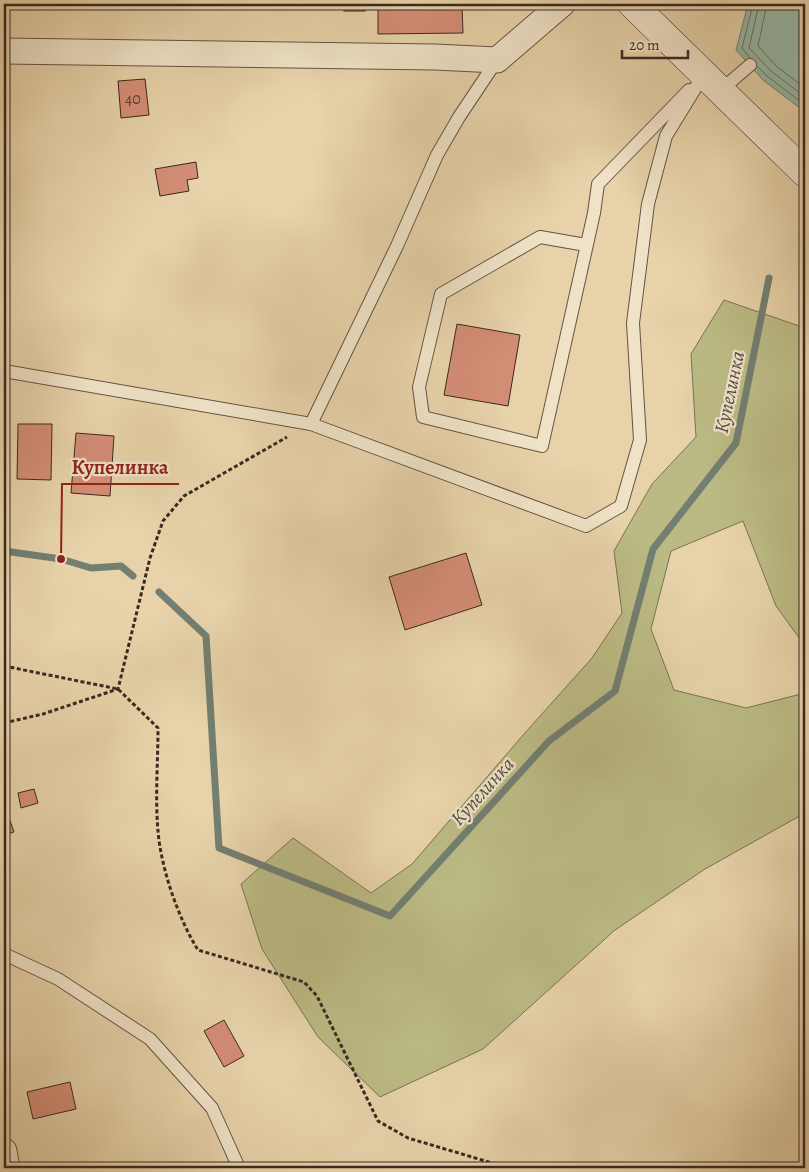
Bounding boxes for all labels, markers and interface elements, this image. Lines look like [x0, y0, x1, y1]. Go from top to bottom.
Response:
scale bar [622, 28, 688, 60]
text: 20 m [629, 35, 660, 55]
house number: 40 [125, 88, 141, 110]
water label: Купелинка [708, 348, 751, 436]
callout: Купелинка [62, 449, 179, 484]
text: Купелинка [72, 454, 169, 481]
water label: Купелинка [444, 751, 520, 831]

